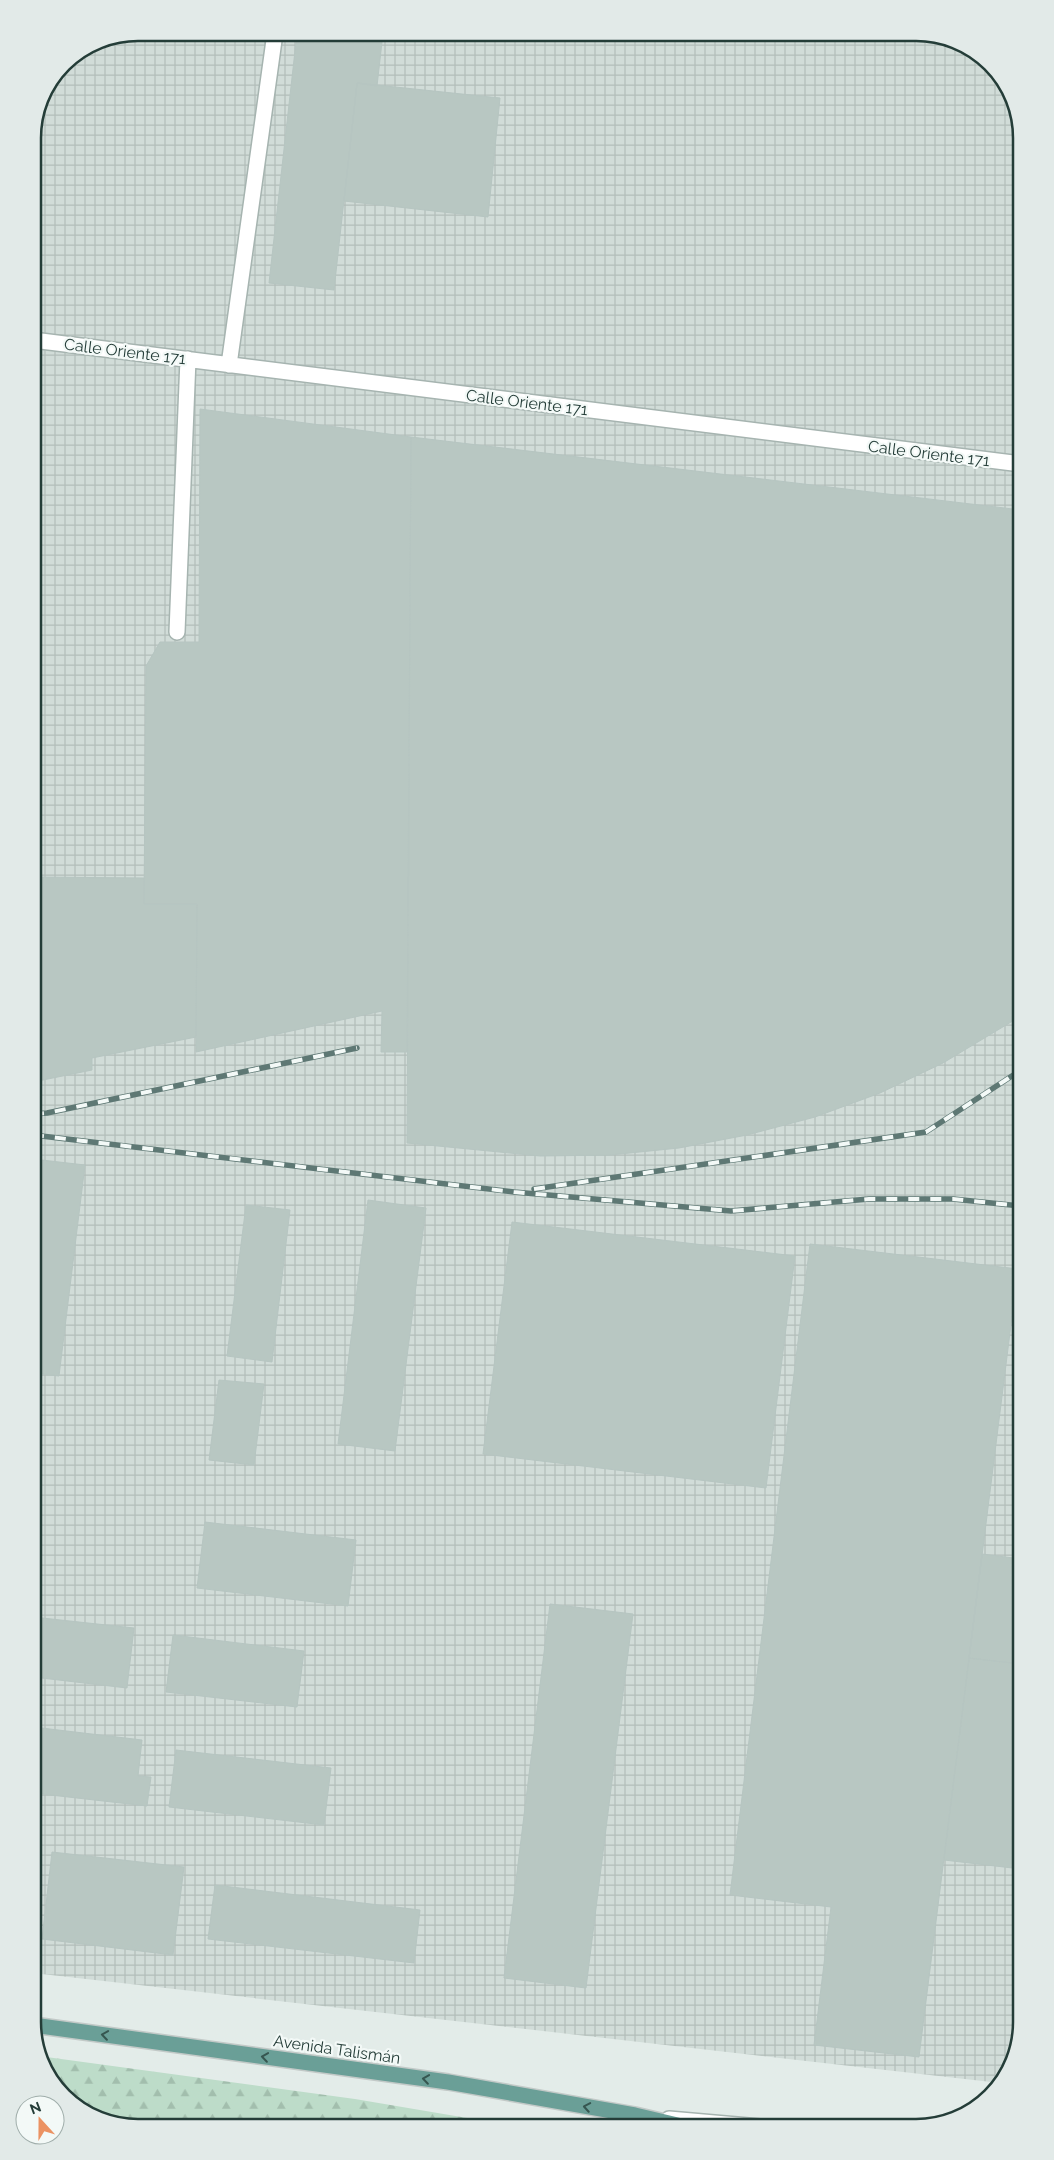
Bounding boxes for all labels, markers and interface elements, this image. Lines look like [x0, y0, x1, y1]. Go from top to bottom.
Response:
street label: Calle Oriente 171 [63, 335, 187, 368]
street label: Calle Oriente 171 [465, 386, 589, 419]
street label: Calle Oriente 171 [867, 437, 991, 470]
one-way arrow [100, 2030, 108, 2041]
street label: Avenida Talismán [272, 2031, 402, 2068]
one-way arrow [261, 2052, 269, 2063]
one-way arrow [422, 2074, 430, 2085]
north arrow [15, 2095, 65, 2145]
text: N [27, 2098, 43, 2117]
one-way arrow [582, 2102, 591, 2112]

